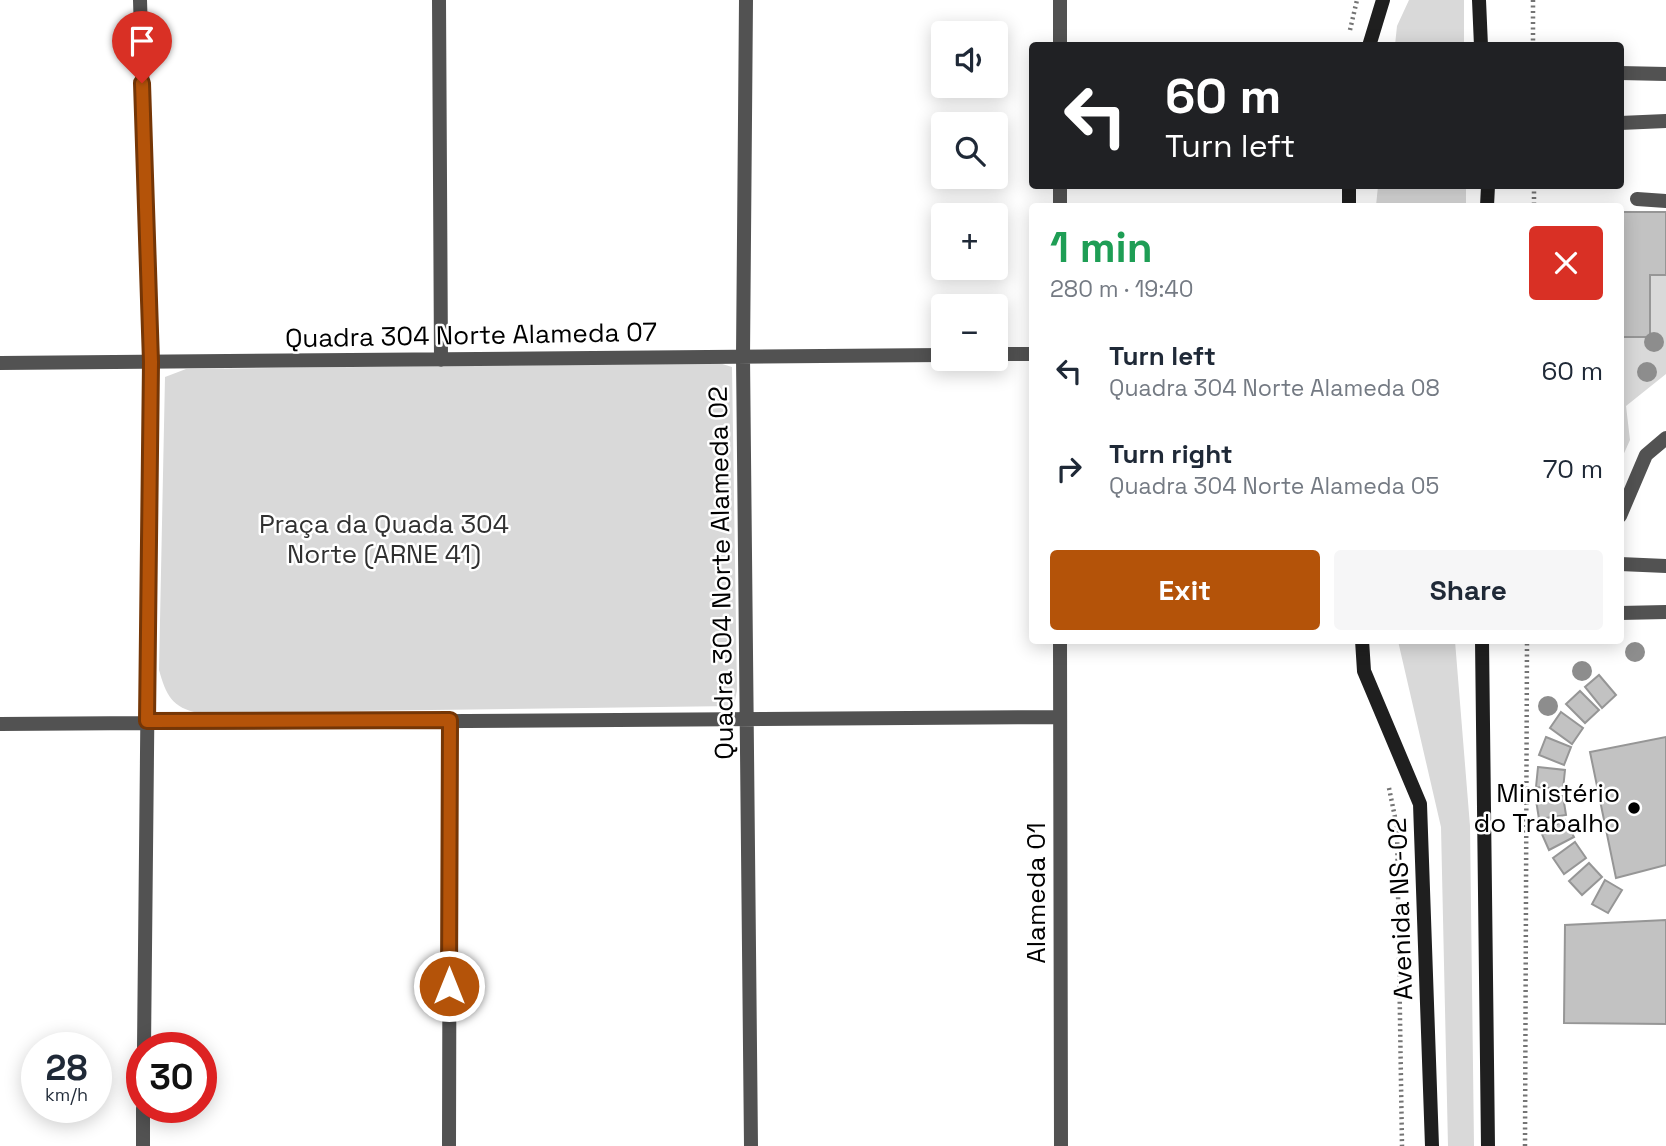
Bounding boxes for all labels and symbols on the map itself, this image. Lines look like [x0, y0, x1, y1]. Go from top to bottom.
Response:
pin [112, 11, 172, 83]
street label: Quadra 304 Norte Alameda 07 [285, 315, 657, 355]
street label: Quadra 304 Norte Alameda 02 [701, 386, 741, 760]
park label: Praça da Quada 304 Norte (ARNE 41) [259, 507, 509, 571]
place label: Ministério do Trabalho [1473, 776, 1620, 840]
marker: Ministério do Trabalho [1626, 800, 1642, 816]
street label: Avenida NS-02 [1380, 817, 1420, 1001]
street label: Alameda 01 [1019, 822, 1053, 964]
position arrow [412, 949, 486, 1023]
speed limit sign: 30 [126, 1032, 217, 1123]

